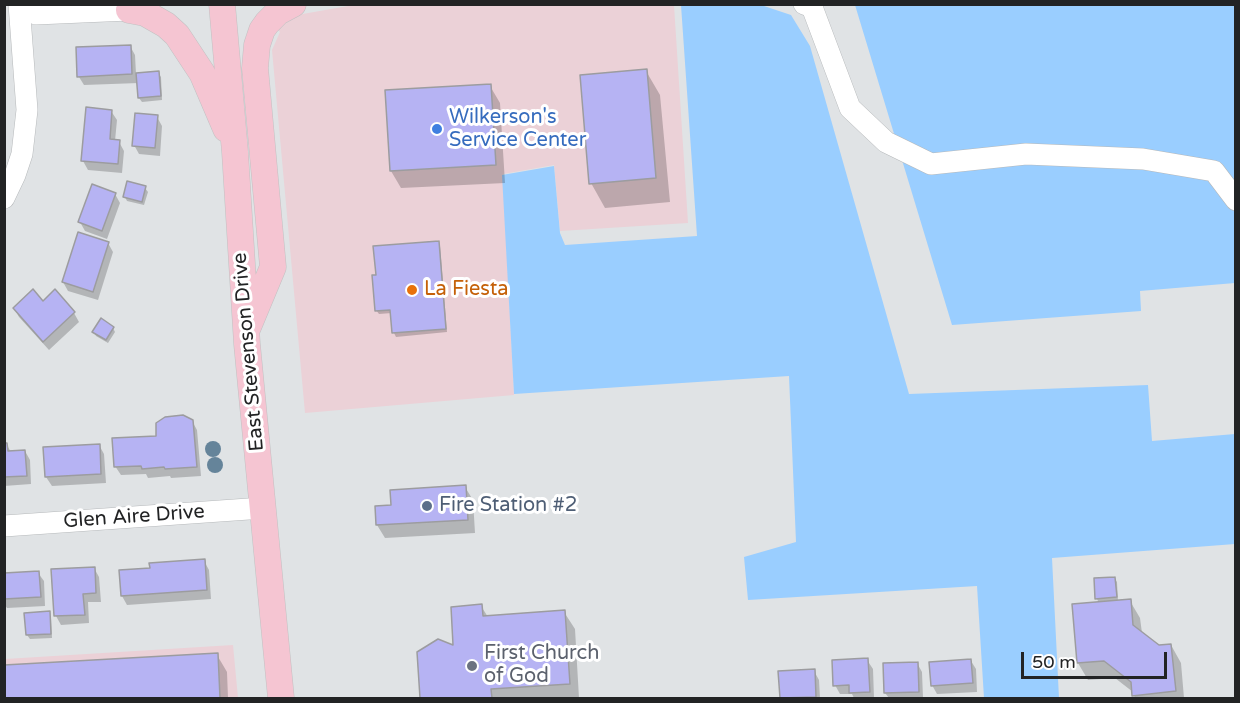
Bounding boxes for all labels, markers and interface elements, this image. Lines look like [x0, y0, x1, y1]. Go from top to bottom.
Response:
place label: Wilkerson's Service Center [449, 106, 586, 153]
marker: Wilkerson's Service Center [430, 122, 444, 136]
street label: East Stevenson Drive [228, 252, 270, 452]
place label: La Fiesta [424, 278, 509, 302]
marker: La Fiesta [405, 283, 419, 297]
place label: Fire Station #2 [439, 494, 577, 518]
marker: Fire Station #2 [420, 499, 434, 513]
street label: Glen Aire Drive [62, 500, 206, 534]
scale bar [1024, 640, 1170, 678]
place label: First Church of God [484, 642, 599, 689]
text: 50 m [1032, 651, 1076, 673]
marker: First Church of God [465, 659, 479, 673]

